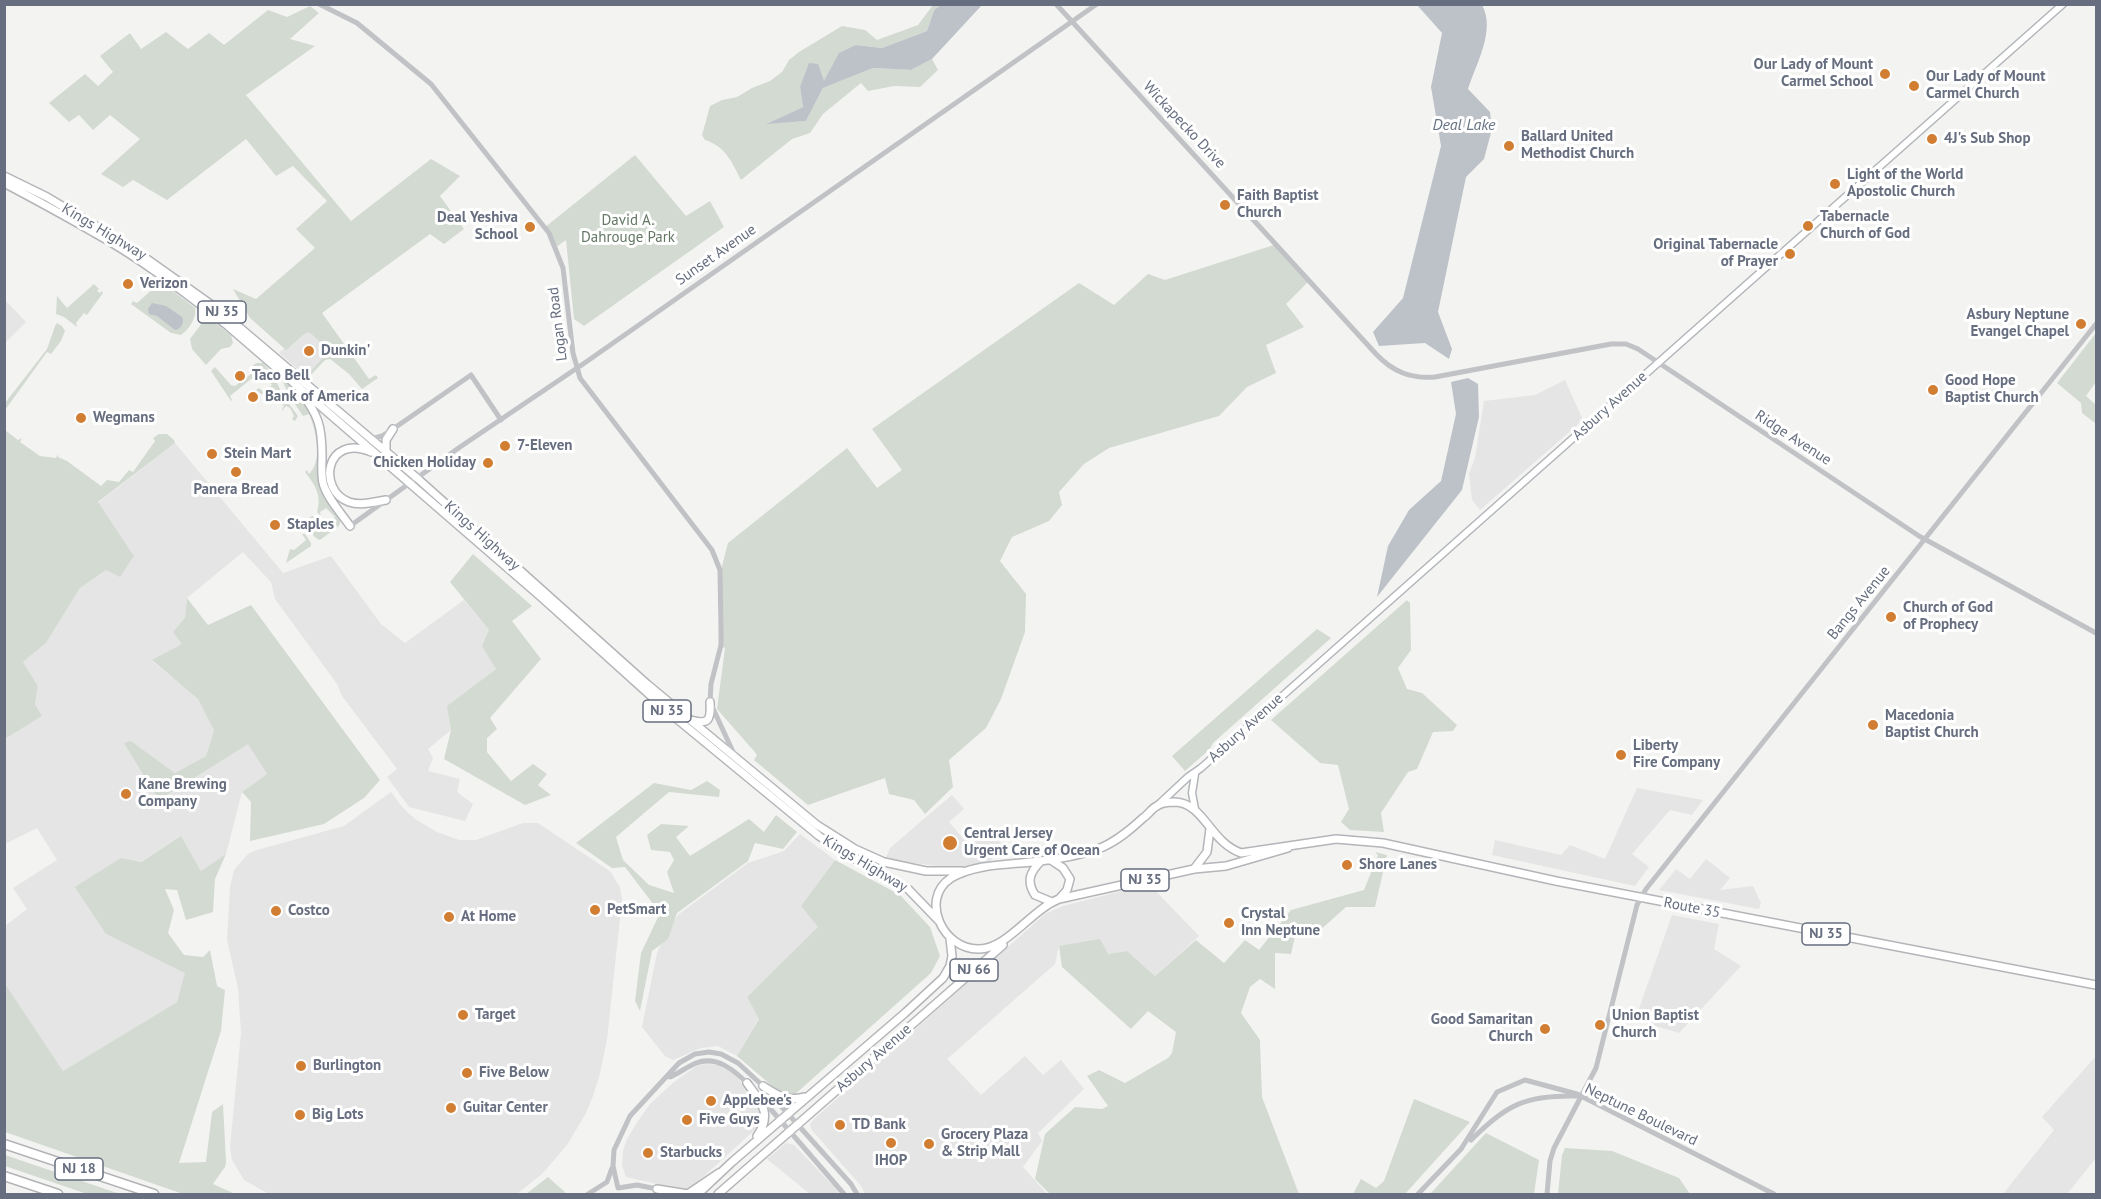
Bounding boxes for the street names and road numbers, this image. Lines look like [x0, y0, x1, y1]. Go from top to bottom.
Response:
street label: Wickapecko Drive [1139, 78, 1229, 172]
street label: Kings Highway [58, 200, 150, 264]
street label: Sunset Avenue [672, 221, 760, 289]
street label: Logan Road [545, 286, 571, 362]
road number: NJ 35 [198, 301, 246, 323]
street label: Asbury Avenue [1569, 368, 1651, 444]
street label: Ridge Avenue [1751, 407, 1835, 469]
street label: Kings Highway [440, 497, 524, 575]
street label: Bangs Avenue [1824, 563, 1894, 643]
street label: Asbury Avenue [1205, 690, 1287, 766]
road number: NJ 35 [643, 700, 691, 722]
street label: Kings Highway [819, 832, 911, 896]
road number: NJ 35 [1121, 869, 1169, 891]
street label: Route 35 [1662, 894, 1722, 922]
road number: NJ 35 [1802, 923, 1850, 945]
road number: NJ 66 [950, 959, 998, 981]
street label: Asbury Avenue [833, 1020, 915, 1096]
street label: Neptune Boulevard [1582, 1080, 1700, 1150]
road number: NJ 18 [55, 1158, 103, 1180]

